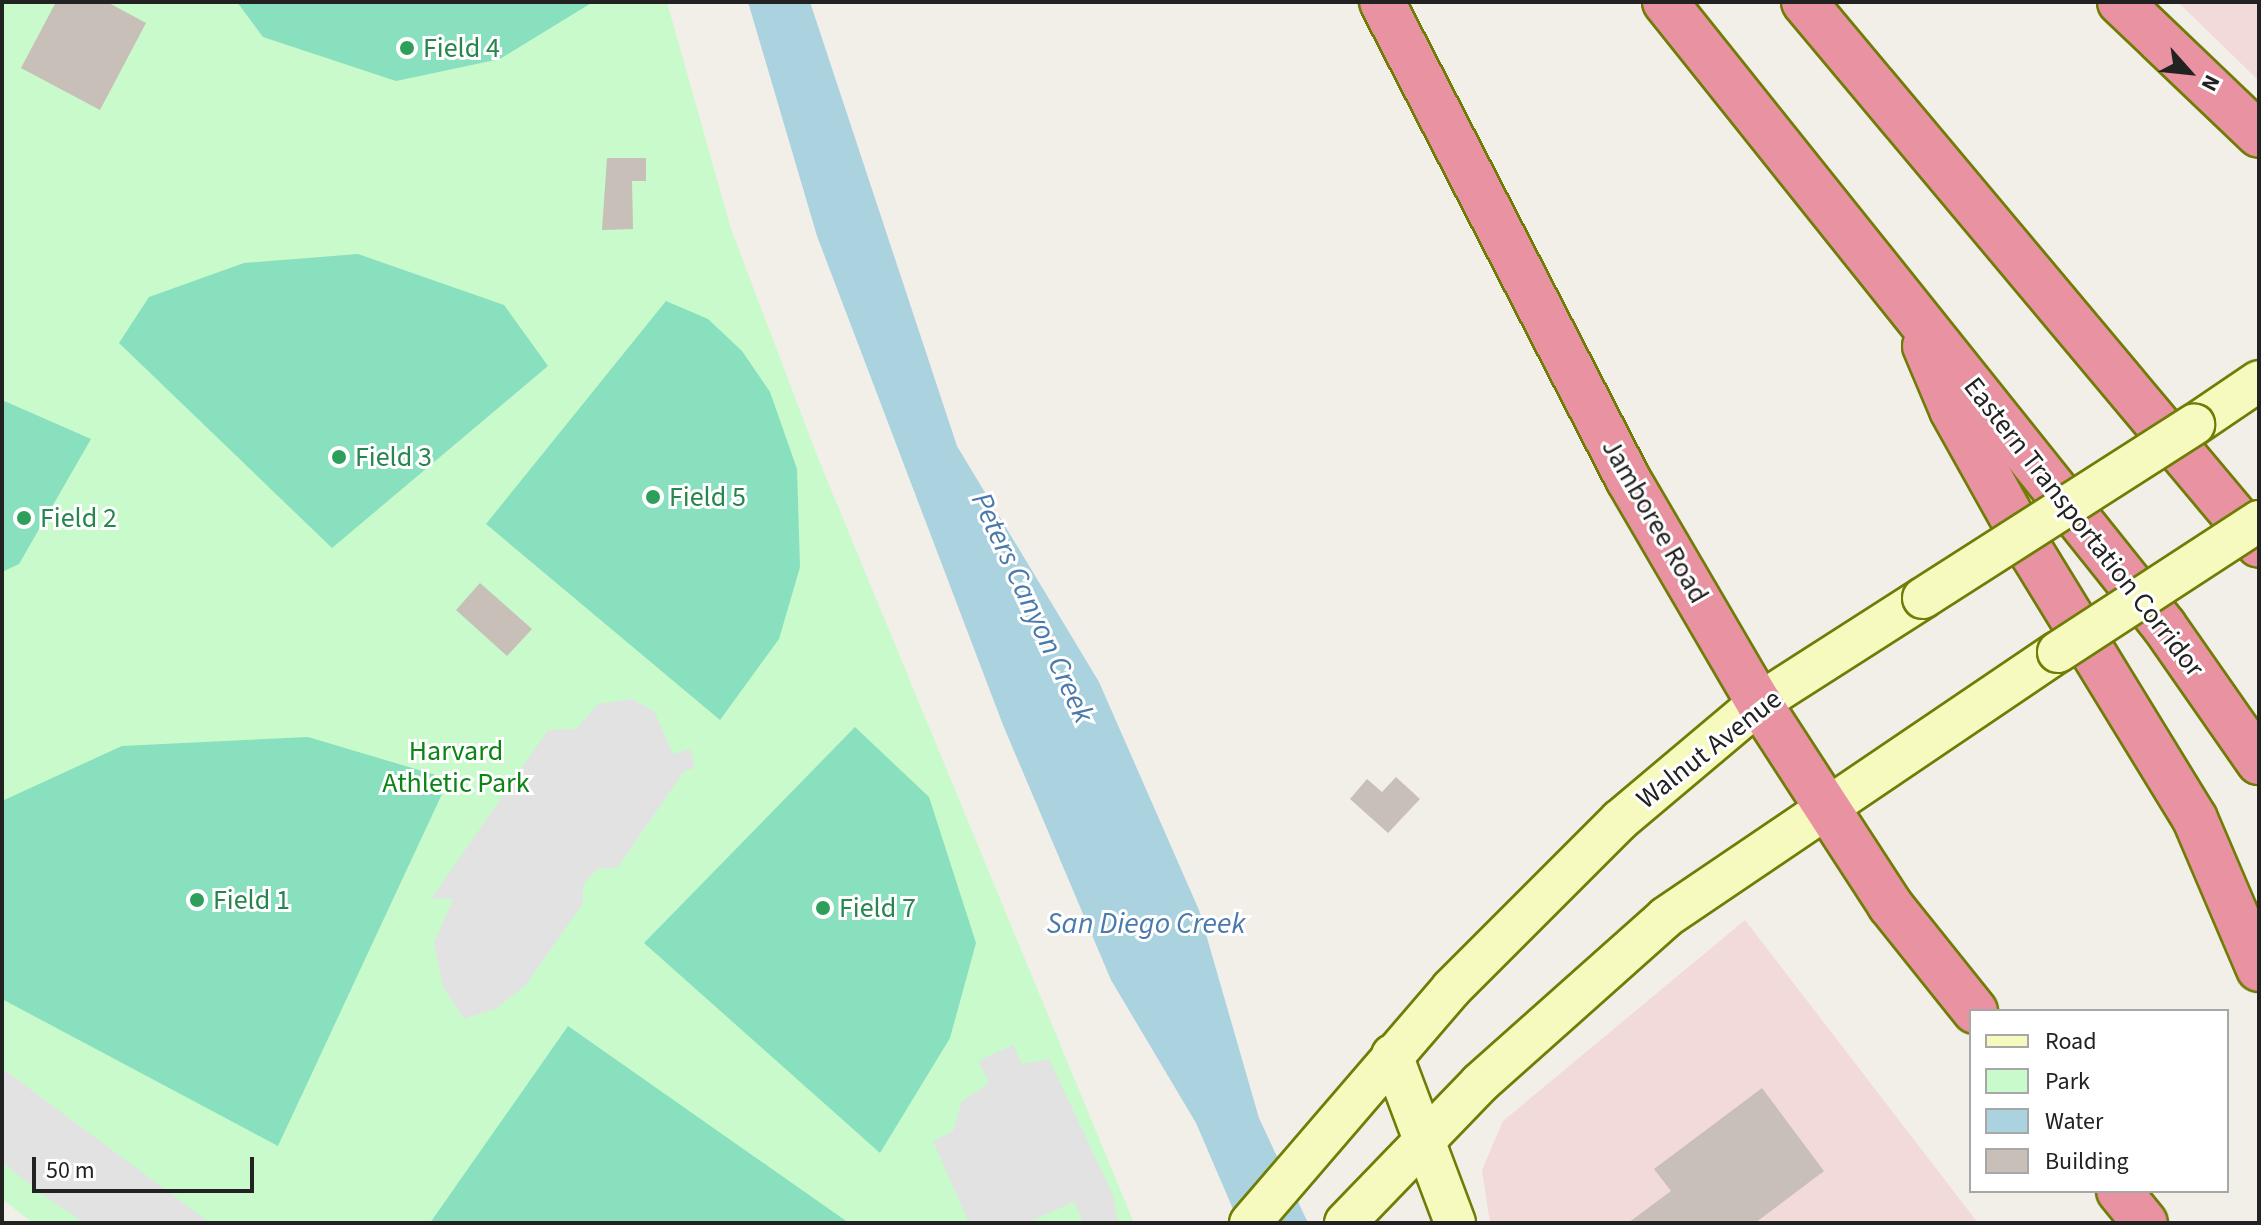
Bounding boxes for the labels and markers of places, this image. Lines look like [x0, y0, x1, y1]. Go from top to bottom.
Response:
place label: Field 4 [423, 31, 500, 65]
marker: Field 4 [398, 39, 416, 57]
place label: Field 3 [355, 440, 432, 474]
marker: Field 3 [330, 448, 348, 466]
place label: Field 5 [669, 480, 746, 514]
marker: Field 5 [644, 488, 662, 506]
place label: Field 2 [40, 501, 117, 535]
marker: Field 2 [15, 509, 33, 527]
place label: Field 1 [213, 883, 290, 917]
marker: Field 1 [188, 891, 206, 909]
place label: Field 7 [839, 891, 916, 925]
marker: Field 7 [814, 899, 832, 917]

